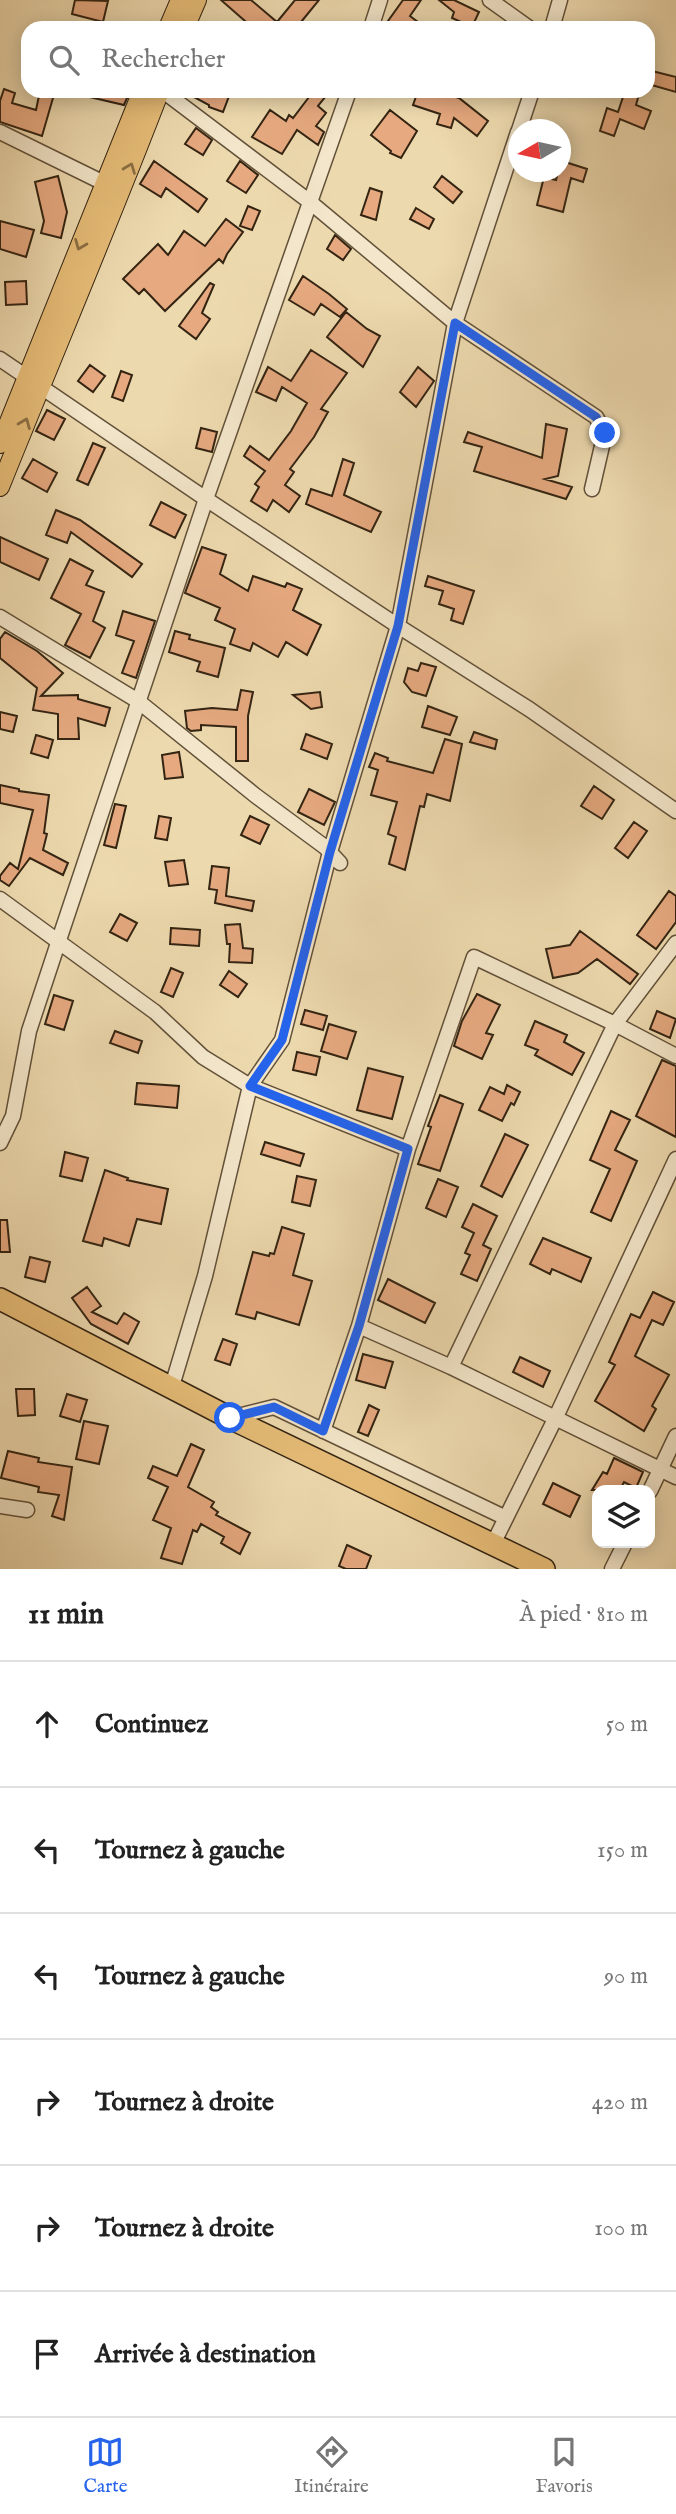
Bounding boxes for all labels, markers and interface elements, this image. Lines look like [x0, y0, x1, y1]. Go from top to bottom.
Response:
search box [21, 21, 655, 98]
icon: search [45, 41, 83, 79]
text: Rechercher [101, 43, 225, 76]
north arrow [508, 119, 571, 182]
one-way arrow [122, 162, 136, 174]
one-way arrow [75, 239, 89, 251]
route end [589, 417, 620, 448]
one-way arrow [17, 418, 31, 430]
route start [214, 1402, 245, 1433]
map controls [592, 1485, 655, 1548]
button: layers [592, 1485, 655, 1548]
text: 11 min [28, 1596, 104, 1634]
text: À pied · 810 m [520, 1600, 648, 1629]
icon: ahead [28, 1705, 66, 1743]
text: Continuez [95, 1708, 208, 1741]
text: 50 m [606, 1710, 648, 1739]
icon: left [28, 1831, 66, 1869]
text: Tournez à gauche [95, 1834, 285, 1867]
text: 150 m [597, 1836, 648, 1865]
icon: left [28, 1957, 66, 1995]
text: Tournez à gauche [95, 1960, 285, 1993]
text: 90 m [604, 1962, 648, 1991]
icon: right [28, 2083, 66, 2121]
text: Tournez à droite [95, 2086, 274, 2119]
text: 420 m [592, 2088, 648, 2117]
icon: right [28, 2209, 66, 2247]
text: Tournez à droite [95, 2212, 274, 2245]
text: 100 m [594, 2214, 648, 2243]
icon: arrive [28, 2335, 66, 2373]
text: Arrivée à destination [95, 2338, 316, 2371]
tab: Carte [83, 2433, 127, 2499]
tab: Itinéraire [294, 2433, 369, 2499]
tab: Favoris [536, 2433, 593, 2499]

